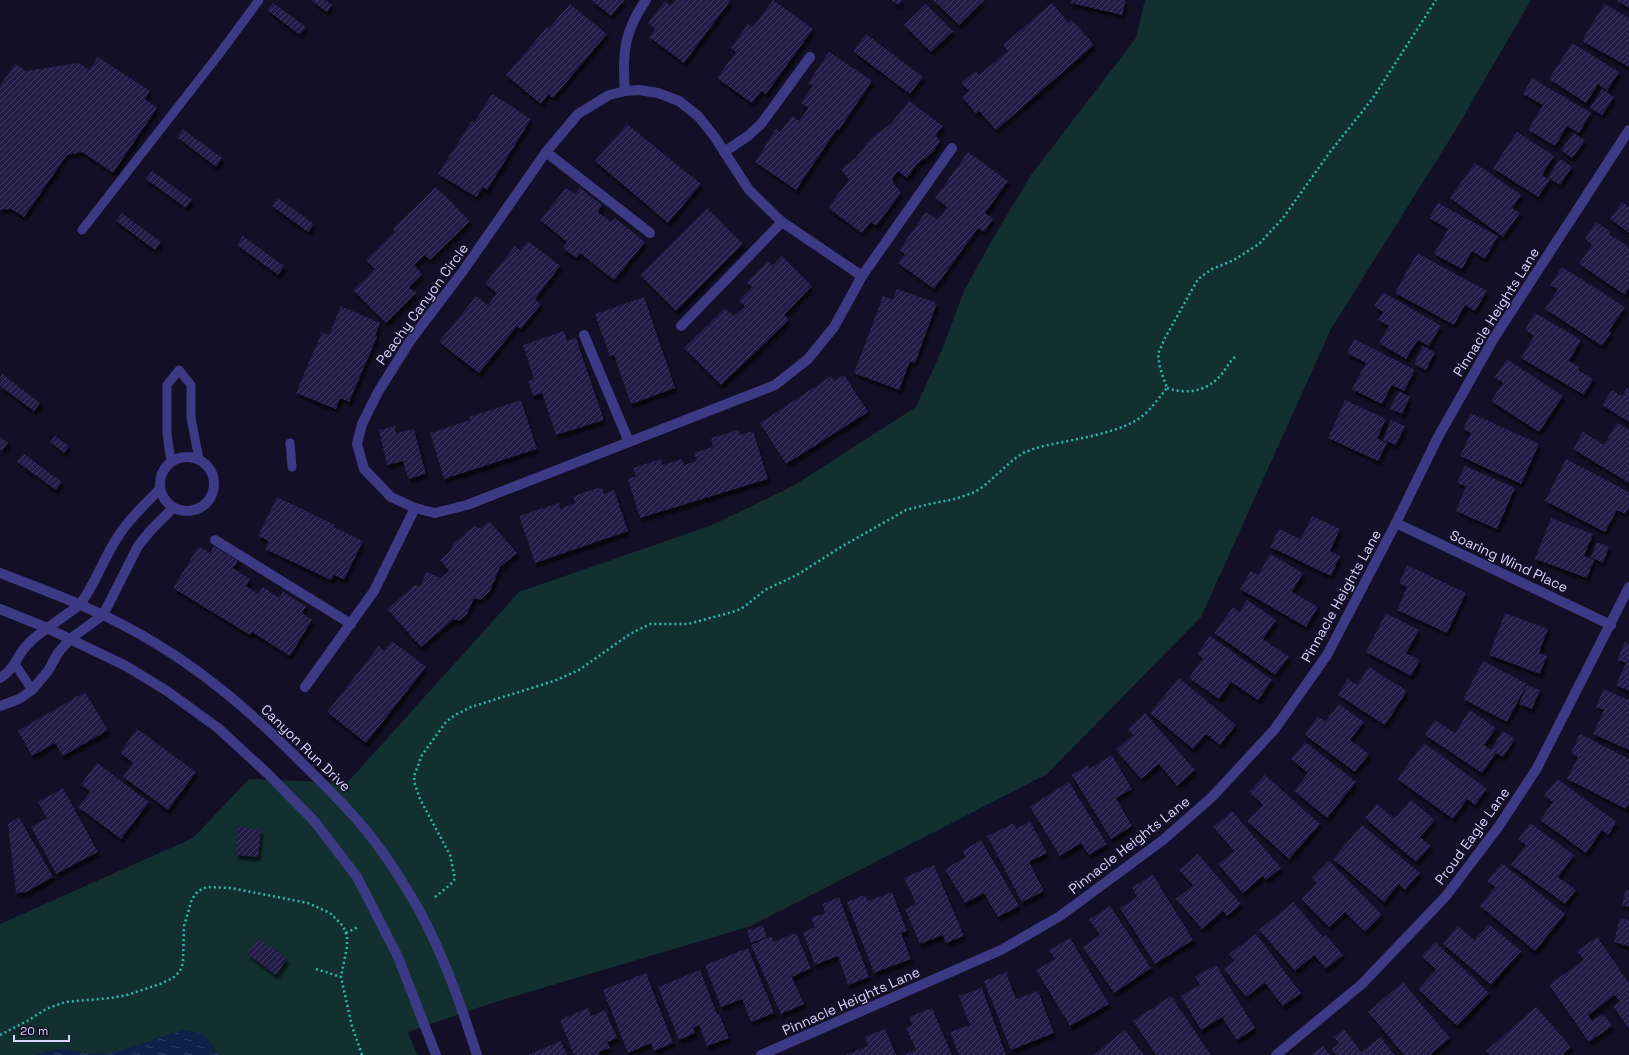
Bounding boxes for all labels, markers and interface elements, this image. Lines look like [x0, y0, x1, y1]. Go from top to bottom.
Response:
street label: Peachy Canyon Circle [372, 240, 472, 368]
street label: Pinnacle Heights Lane [1449, 244, 1543, 380]
street label: Soaring Wind Place [1447, 526, 1571, 596]
street label: Pinnacle Heights Lane [1297, 527, 1385, 665]
street label: Canyon Run Drive [257, 701, 355, 795]
street label: Proud Eagle Lane [1431, 784, 1513, 888]
street label: Pinnacle Heights Lane [1065, 792, 1193, 898]
street label: Pinnacle Heights Lane [779, 963, 923, 1039]
scale bar [14, 1017, 69, 1043]
text: 20 m [20, 1023, 48, 1039]

